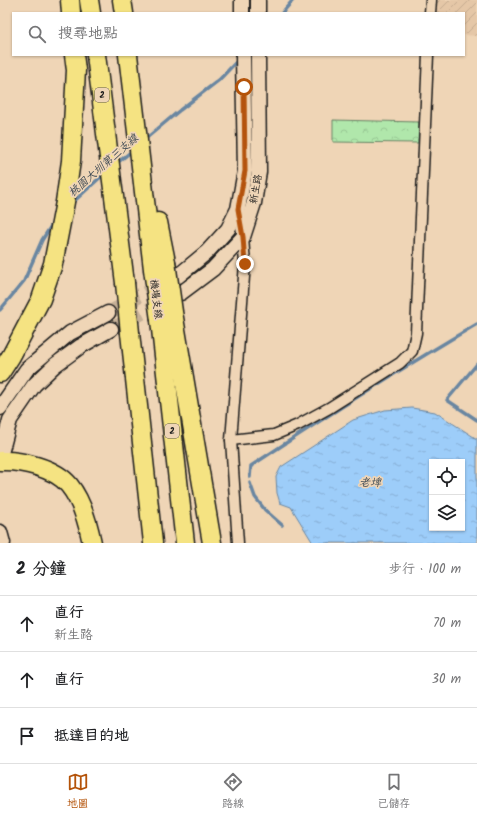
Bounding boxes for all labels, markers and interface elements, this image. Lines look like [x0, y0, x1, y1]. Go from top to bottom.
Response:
search box [12, 12, 465, 56]
text: 搜尋地點 [58, 22, 118, 46]
icon: search [26, 23, 48, 45]
route start [235, 78, 253, 96]
road number: 2 [95, 88, 109, 102]
water label: 桃園大圳第三支線 [65, 129, 144, 201]
street label: 新生路 [246, 173, 266, 205]
route end [236, 255, 254, 273]
street label: 機場支線 [146, 278, 166, 320]
road number: 2 [165, 424, 179, 438]
map controls [429, 459, 465, 531]
button: locate [429, 459, 465, 495]
water label: 老埤 [359, 474, 382, 492]
button: layers [429, 495, 465, 531]
text: 2 分鐘 [16, 556, 66, 583]
text: 步行 · 100 m [389, 559, 461, 580]
text: 直行 [54, 601, 84, 625]
icon: ahead [16, 613, 38, 635]
text: 70 m [433, 613, 461, 634]
text: 新生路 [54, 625, 93, 646]
text: 直行 [54, 668, 84, 692]
icon: ahead [16, 669, 38, 691]
text: 30 m [432, 669, 461, 690]
text: 抵達目的地 [54, 724, 129, 748]
icon: arrive [16, 725, 38, 747]
tab: 地圖 [67, 771, 89, 813]
tab: 路線 [222, 771, 244, 813]
tab: 已儲存 [377, 771, 410, 813]

